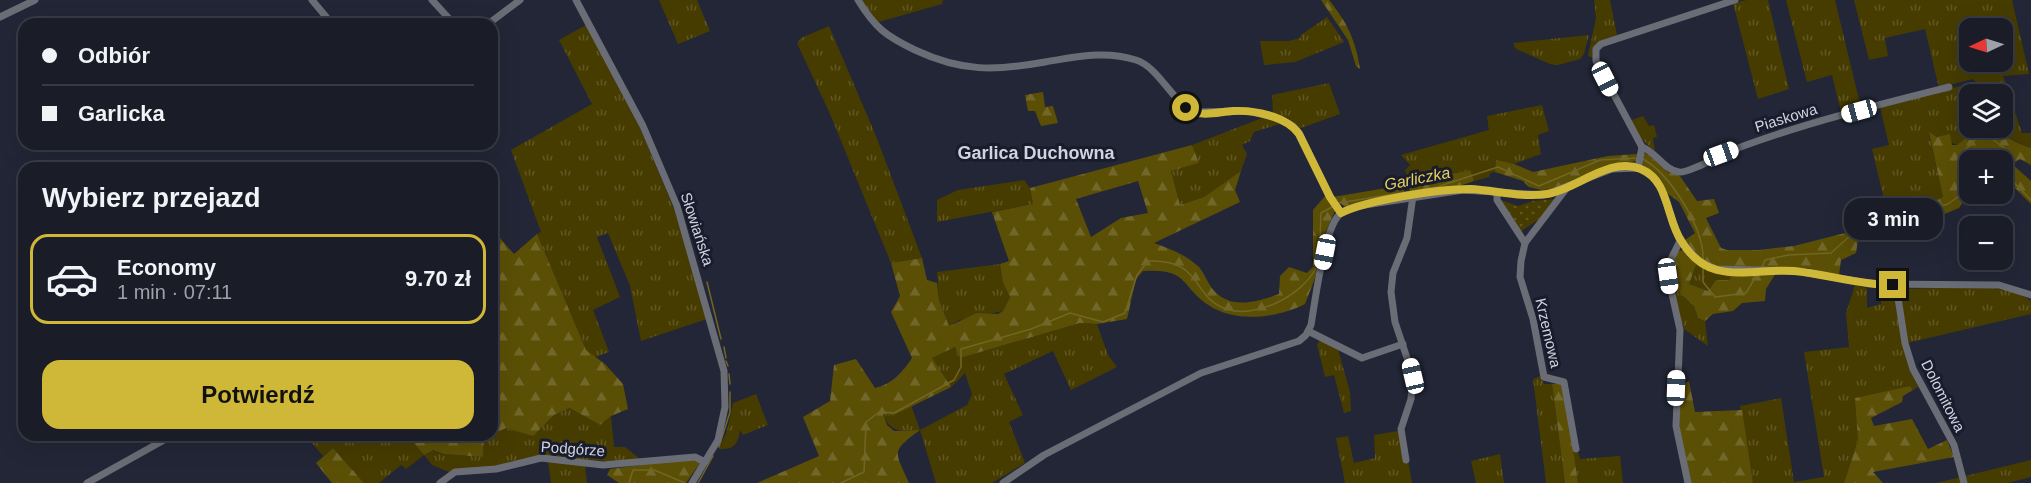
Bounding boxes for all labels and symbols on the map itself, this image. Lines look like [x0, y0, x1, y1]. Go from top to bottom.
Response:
north arrow [1959, 18, 2013, 72]
car [1589, 59, 1621, 99]
route start [1172, 94, 1199, 121]
car [1839, 98, 1879, 124]
street label: Piaskowa [1753, 100, 1820, 135]
car [1701, 139, 1741, 169]
district label: Garlica Duchowna [957, 143, 1116, 163]
water label: Garliczka [1383, 164, 1452, 193]
street label: Słowiańska [678, 190, 717, 268]
callout: 3 min [1844, 198, 1942, 240]
car [1313, 233, 1337, 271]
car [1657, 257, 1679, 295]
route end [1879, 271, 1906, 298]
street label: Krzemowa [1532, 296, 1565, 370]
car [1400, 356, 1426, 396]
street label: Dolomitowa [1918, 357, 1969, 435]
car [1666, 370, 1686, 406]
street label: Podgórze [540, 438, 606, 459]

